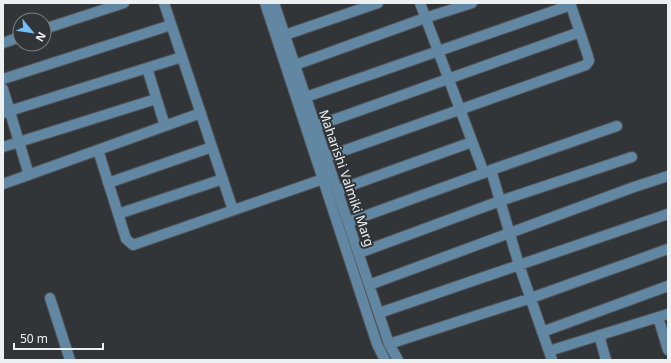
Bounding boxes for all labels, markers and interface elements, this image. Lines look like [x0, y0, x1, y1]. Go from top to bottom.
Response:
north arrow [12, 12, 52, 52]
text: N [32, 30, 50, 45]
street label: Maharishi Valmiki Marg [315, 107, 379, 249]
scale bar [14, 325, 103, 351]
text: 50 m [20, 330, 48, 347]

